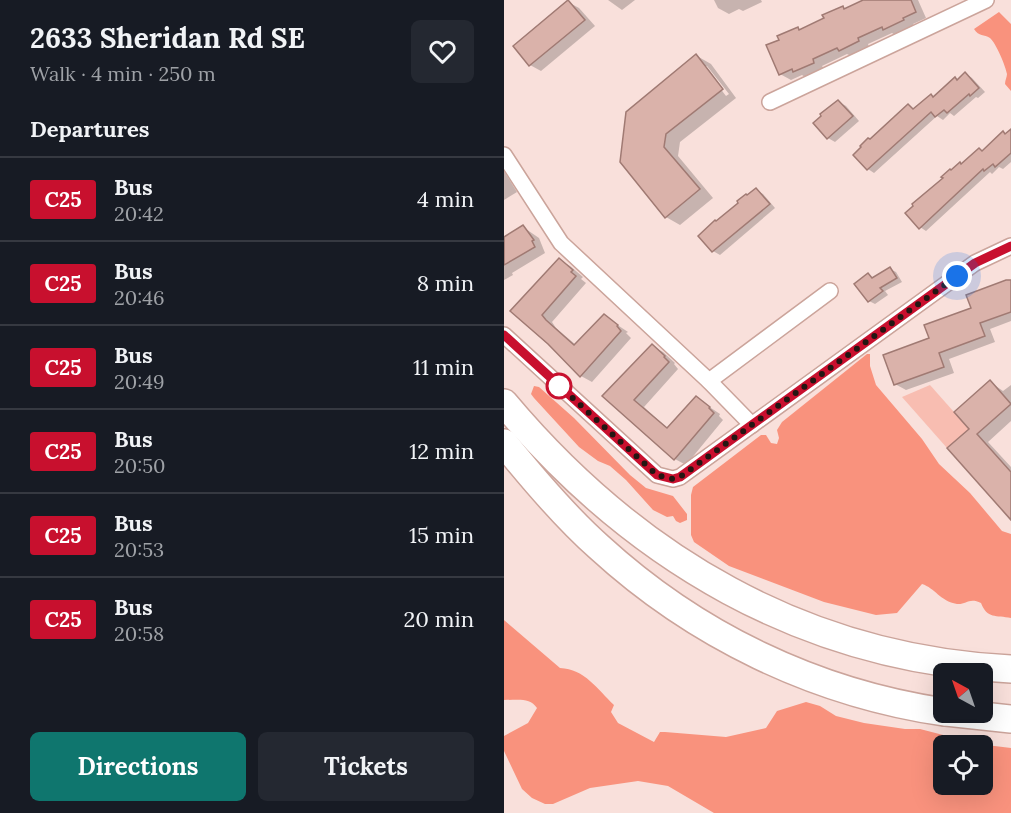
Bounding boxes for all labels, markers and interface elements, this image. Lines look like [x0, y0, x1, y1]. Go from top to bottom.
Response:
text: 2633 Sheridan Rd SE [30, 20, 305, 56]
button: heart [411, 20, 474, 83]
text: Walk · 4 min · 250 m [30, 61, 216, 86]
text: Departures [30, 115, 149, 143]
text: Bus [114, 173, 153, 201]
text: 4 min [417, 185, 474, 213]
text: C25 [45, 186, 81, 213]
text: 20:42 [114, 201, 164, 226]
text: Bus [114, 257, 153, 285]
your location [942, 261, 972, 291]
text: 8 min [417, 269, 474, 297]
text: C25 [45, 270, 81, 297]
text: 20:46 [114, 285, 165, 310]
text: Bus [114, 341, 153, 369]
text: 11 min [413, 353, 474, 381]
text: C25 [45, 354, 81, 381]
text: 20:49 [114, 369, 165, 394]
unlabelled marker [546, 373, 572, 399]
text: Bus [114, 425, 153, 453]
text: 12 min [409, 437, 474, 465]
text: C25 [45, 438, 81, 465]
text: 20:50 [114, 453, 165, 478]
text: Bus [114, 509, 153, 537]
text: 15 min [409, 521, 474, 549]
text: C25 [45, 522, 81, 549]
text: 20:53 [114, 537, 164, 562]
text: Bus [114, 593, 153, 621]
text: 20 min [404, 605, 474, 633]
text: C25 [45, 606, 81, 633]
text: 20:58 [114, 621, 164, 646]
north arrow [933, 663, 993, 723]
map controls [933, 663, 993, 795]
button: Directions [30, 732, 246, 801]
button: Tickets [258, 732, 474, 801]
button: locate [933, 735, 993, 795]

